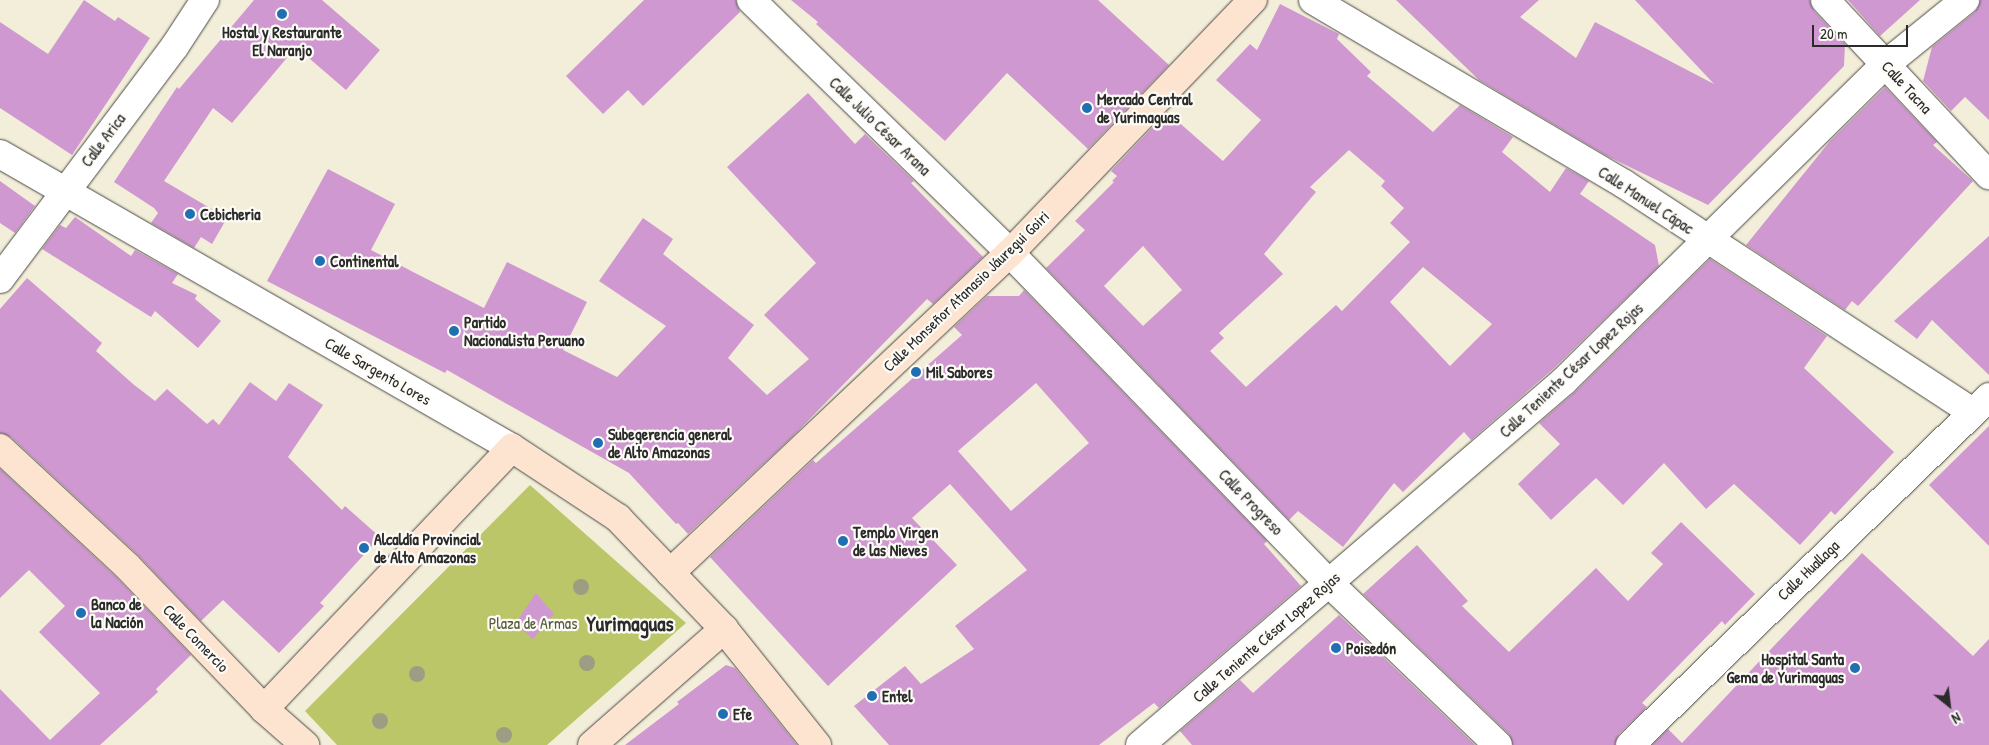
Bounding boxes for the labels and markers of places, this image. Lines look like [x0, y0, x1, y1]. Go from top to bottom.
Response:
marker: Hostal y Restaurante El Naranjo [276, 8, 288, 20]
place label: Hostal y Restaurante El Naranjo [222, 22, 342, 60]
place label: Mercado Central de Yurimaguas [1097, 89, 1192, 127]
marker: Mercado Central de Yurimaguas [1081, 102, 1093, 114]
place label: Cebicheria [200, 204, 261, 224]
marker: Cebicheria [184, 208, 196, 220]
place label: Continental [330, 251, 398, 271]
marker: Continental [314, 255, 326, 267]
place label: Partido Nacionalista Peruano [464, 312, 585, 350]
marker: Partido Nacionalista Peruano [448, 325, 460, 337]
place label: Mil Sabores [926, 362, 992, 382]
marker: Mil Sabores [910, 366, 922, 378]
place label: Subegerencia general de Alto Amazonas [608, 424, 731, 462]
marker: Subegerencia general de Alto Amazonas [592, 437, 604, 449]
place label: Templo Virgen de las Nieves [853, 522, 938, 560]
place label: Alcaldía Provincial de Alto Amazonas [374, 529, 480, 567]
marker: Templo Virgen de las Nieves [837, 535, 849, 547]
marker: Alcaldía Provincial de Alto Amazonas [358, 542, 370, 554]
place label: Banco de la Nación [91, 594, 143, 632]
marker: Banco de la Nación [75, 607, 87, 619]
place label: Poisedón [1346, 638, 1396, 658]
marker: Poisedón [1330, 642, 1342, 654]
place label: Hospital Santa Gema de Yurimaguas [1727, 649, 1844, 687]
marker: Hospital Santa Gema de Yurimaguas [1848, 661, 1862, 675]
place label: Entel [882, 686, 912, 706]
marker: Entel [866, 690, 878, 702]
place label: Efe [733, 704, 752, 724]
marker: Efe [717, 708, 729, 720]

